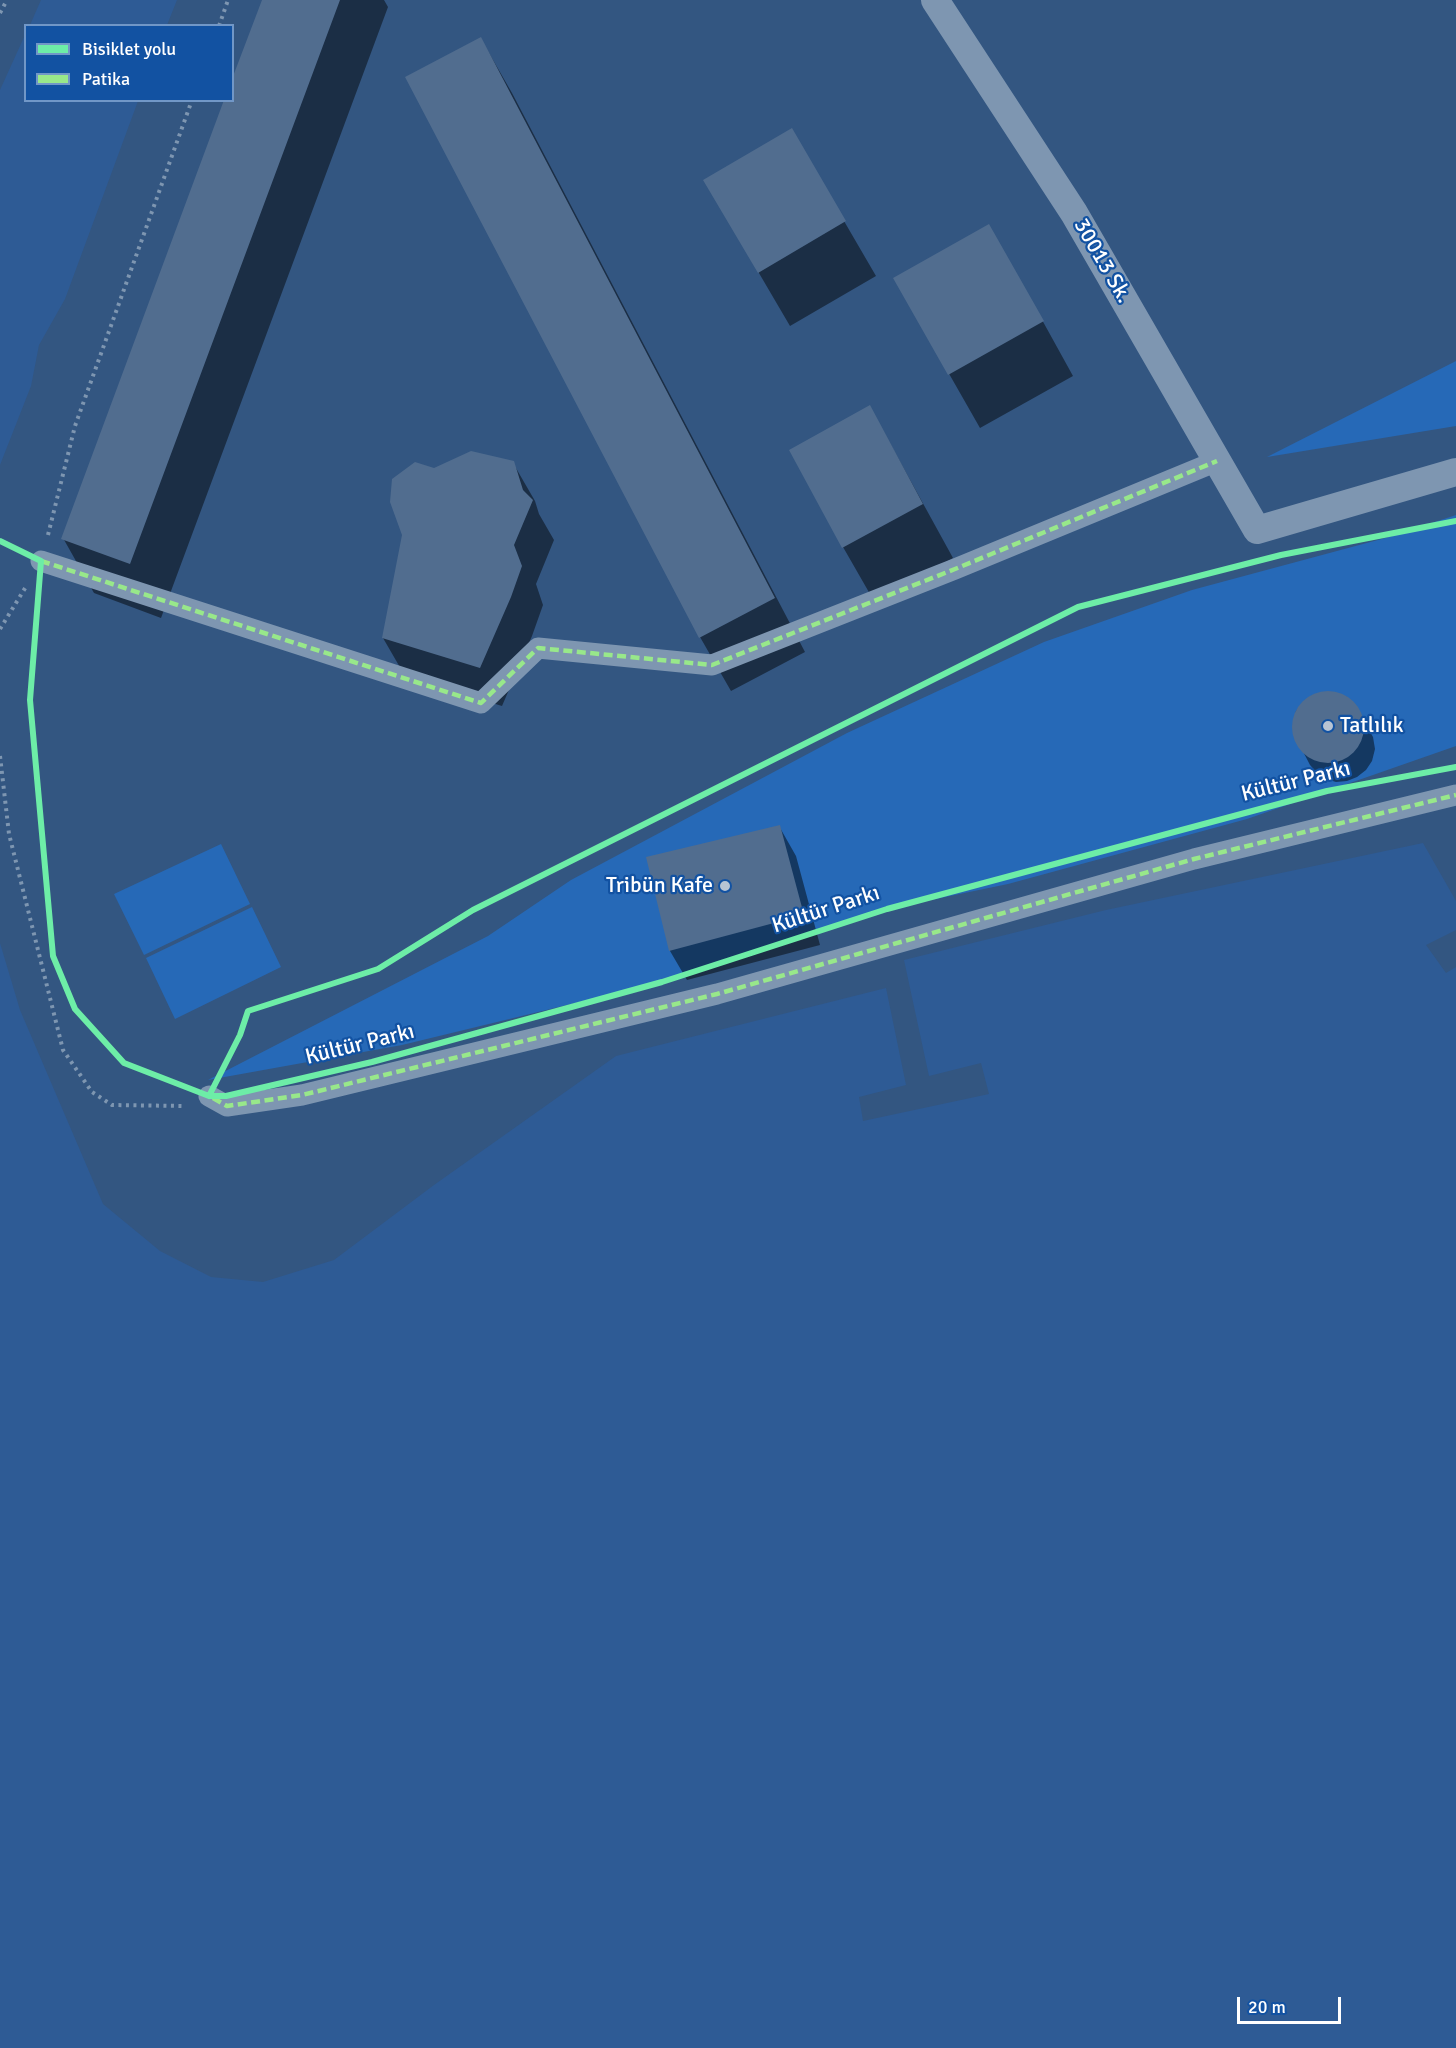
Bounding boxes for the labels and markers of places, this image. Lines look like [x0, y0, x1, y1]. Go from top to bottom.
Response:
place label: Tatlılık [1340, 713, 1403, 739]
marker: Tatlılık [1321, 719, 1335, 733]
place label: Tribün Kafe [606, 873, 713, 899]
marker: Tribün Kafe [718, 879, 732, 893]

